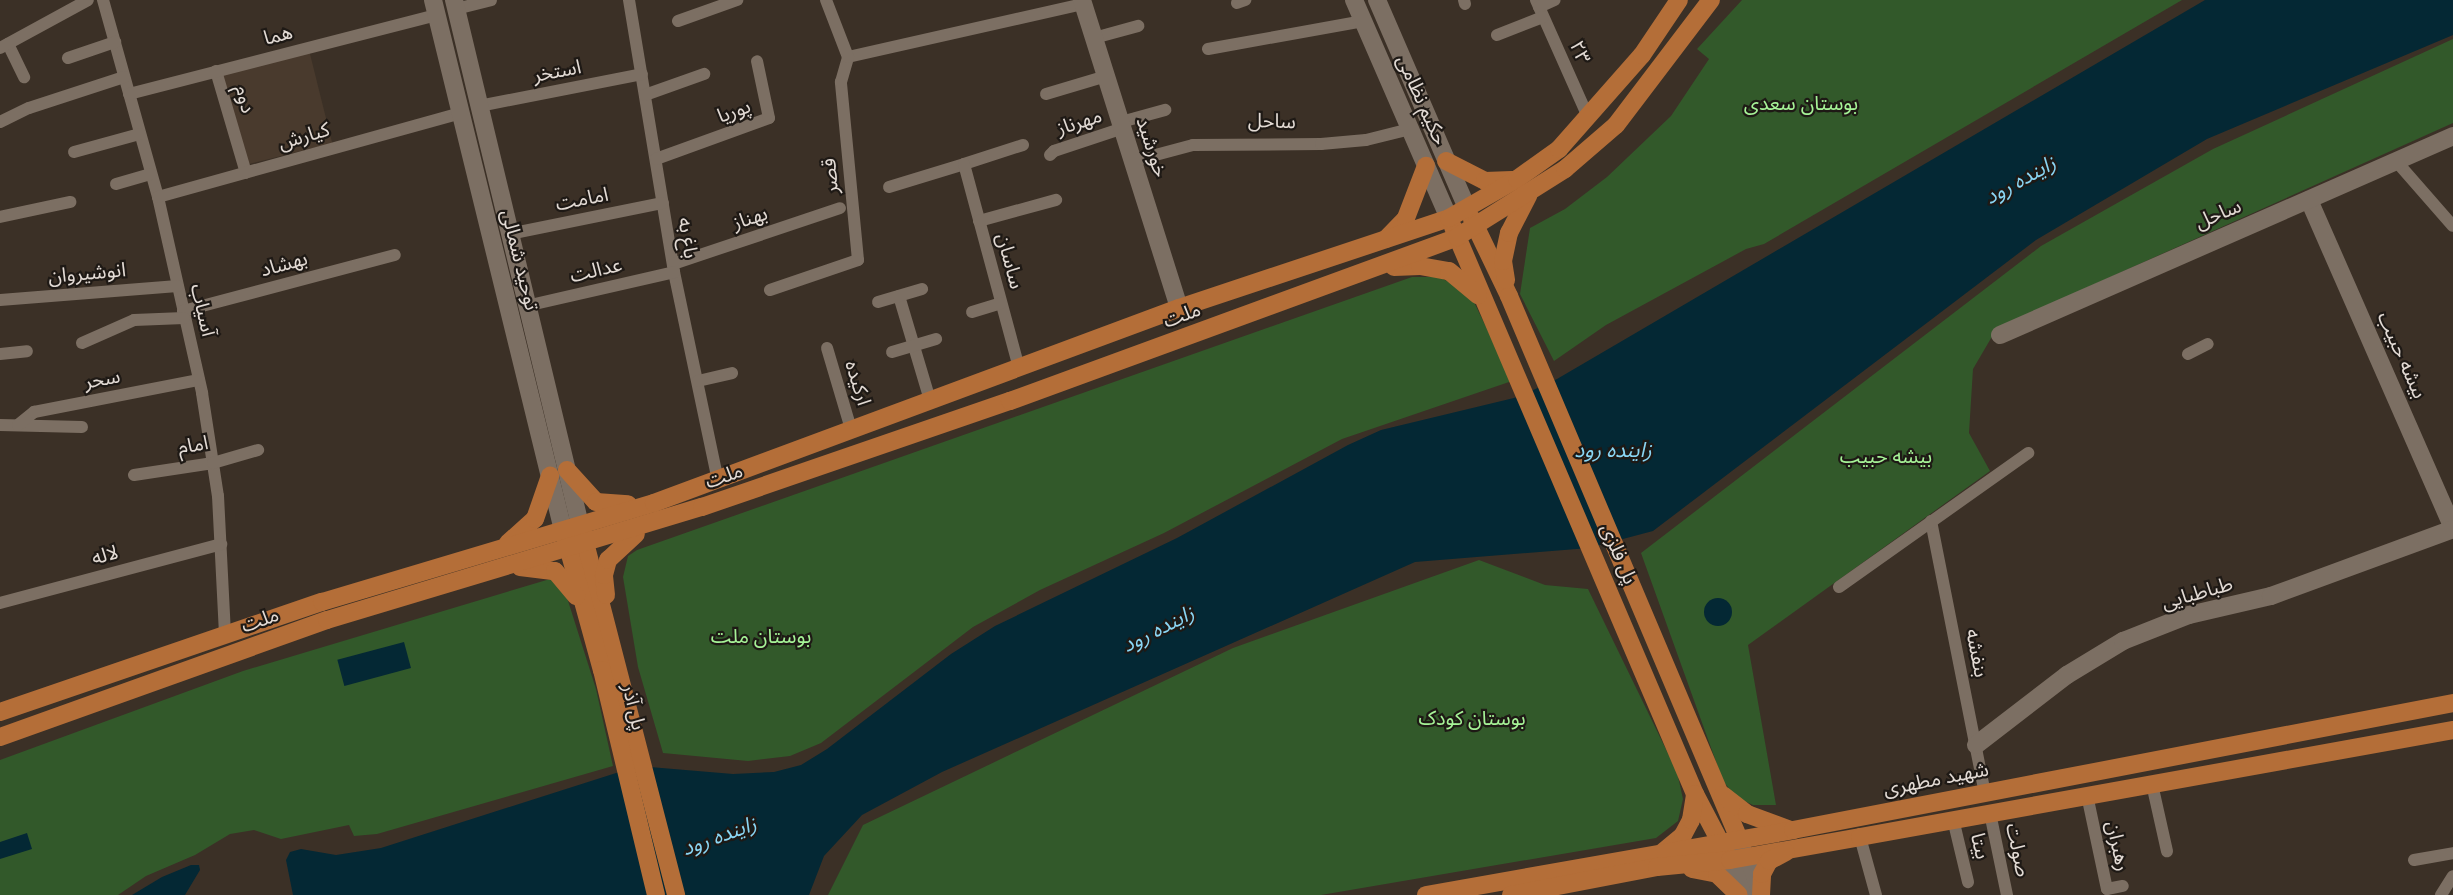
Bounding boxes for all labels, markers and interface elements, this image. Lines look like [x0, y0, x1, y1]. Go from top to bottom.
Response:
street label: هما [261, 20, 295, 50]
street label: ۲۳ [1564, 37, 1596, 67]
street label: حکیم نظامی [1391, 51, 1453, 149]
street label: استخر [531, 55, 583, 87]
street label: دوم [230, 82, 260, 116]
park label: بوستان سعدی [1744, 91, 1858, 115]
street label: پوریا [714, 94, 754, 128]
street label: مهرناز [1053, 103, 1105, 141]
street label: ساحل [1248, 108, 1296, 134]
street label: خورشید [1131, 114, 1173, 180]
street label: کیارش [275, 117, 333, 155]
water label: زاینده رود [1980, 150, 2060, 210]
street label: قصر [816, 157, 844, 195]
street label: امامت [553, 182, 611, 216]
street label: ساحل [2191, 194, 2245, 234]
street label: بهناز [729, 201, 771, 235]
street label: توحید شمالی [496, 207, 544, 313]
street label: باغ به [673, 216, 703, 260]
street label: ساسان [991, 231, 1029, 291]
street label: بهشاد [258, 246, 310, 282]
street label: عدالت [568, 252, 624, 288]
street label: انوشیروان [47, 258, 127, 288]
street label: آسیاب [185, 281, 221, 339]
street label: ملت [1160, 297, 1204, 333]
street label: بیشه حبیب [2372, 308, 2432, 402]
street label: ارکیده [840, 358, 876, 408]
street label: سحر [82, 364, 122, 394]
street label: امام [176, 431, 210, 459]
water label: زاینده رود [1574, 437, 1652, 463]
park label: بیشه حبیب [1840, 444, 1932, 468]
street label: ملت [702, 458, 746, 494]
street label: پل فلزی [1596, 520, 1642, 588]
street label: لاله [89, 540, 121, 570]
street label: طباطبایی [2159, 571, 2235, 615]
water label: زاینده رود [1118, 600, 1198, 658]
street label: ملت [238, 602, 282, 638]
park label: بوستان ملت [711, 624, 811, 648]
street label: بنفشه [1961, 627, 1993, 679]
street label: پل آذر [617, 681, 651, 733]
park label: بوستان کودک [1418, 706, 1526, 730]
street label: شهید مطهری [1881, 757, 1991, 801]
water label: زاینده رود [678, 811, 760, 861]
street label: رهبران [2101, 819, 2135, 873]
street label: صولت [2001, 821, 2035, 879]
street label: بیتا [1965, 831, 1995, 861]

